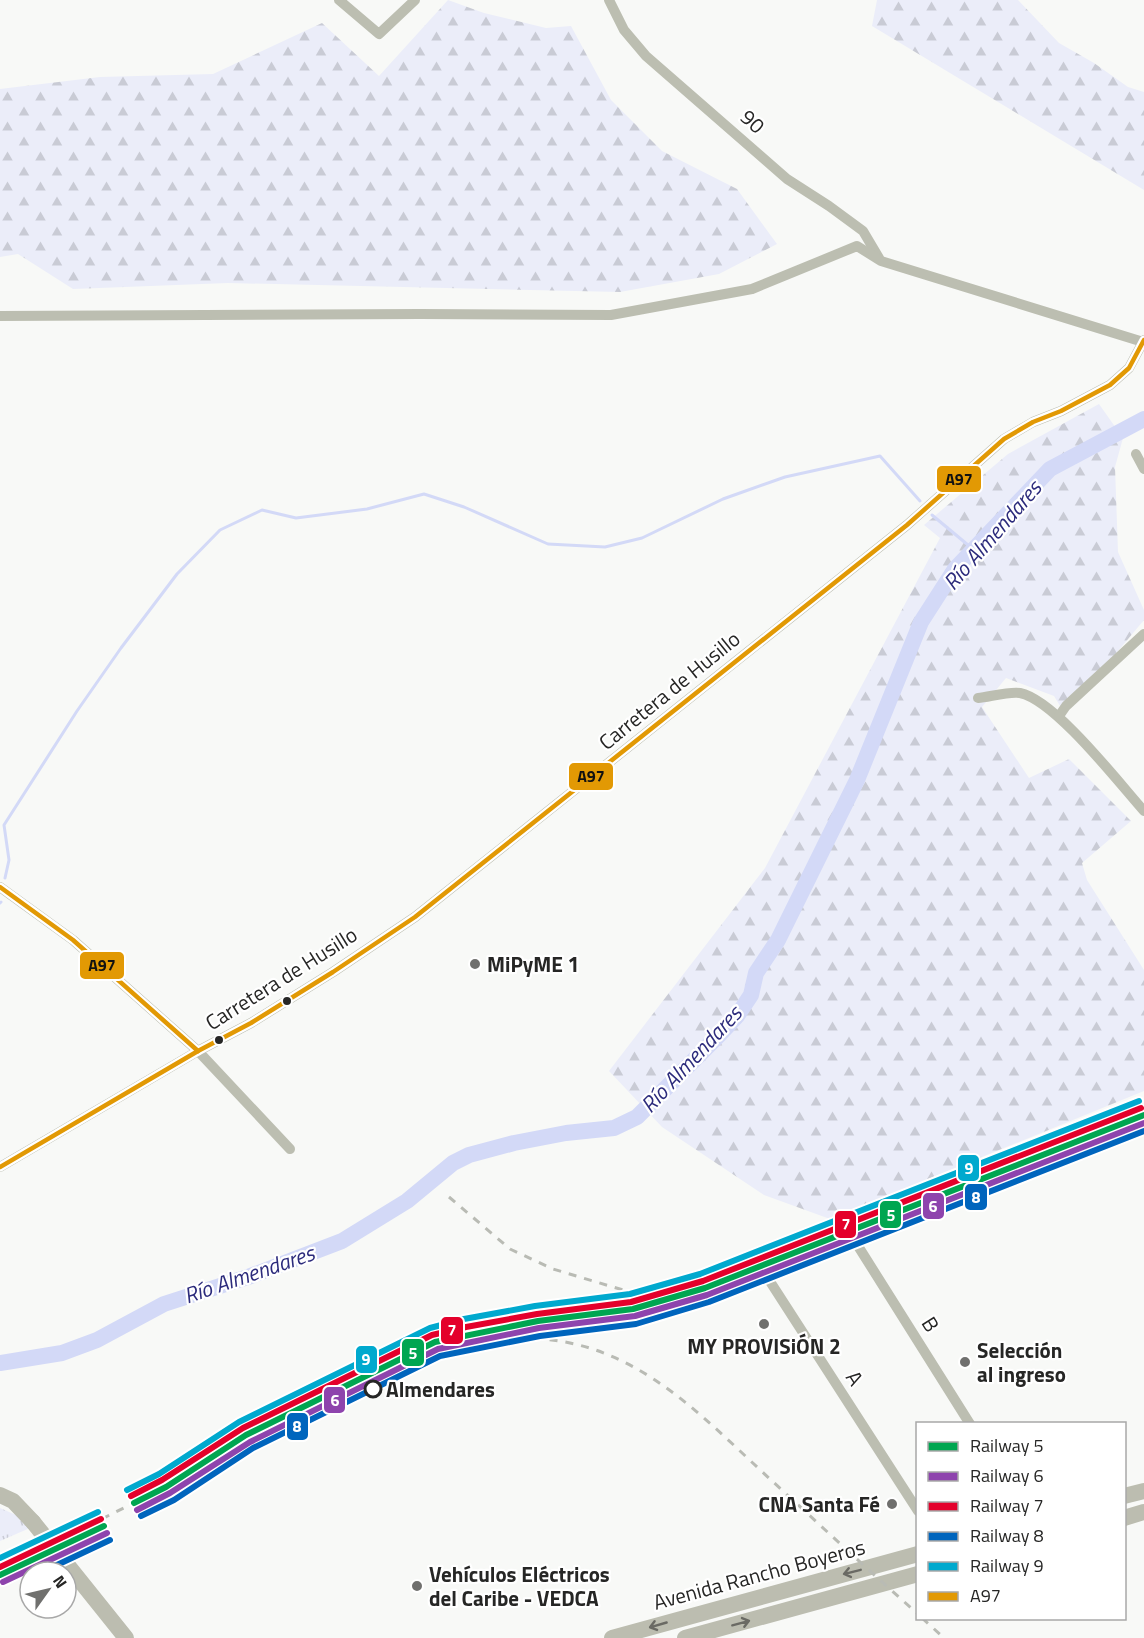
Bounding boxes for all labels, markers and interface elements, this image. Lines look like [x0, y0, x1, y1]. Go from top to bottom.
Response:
street label: 90 [734, 101, 772, 141]
line badge: A97 [936, 465, 982, 493]
text: A97 [945, 467, 973, 491]
water label: Río Almendares [935, 471, 1050, 597]
street label: Carretera de Husillo [591, 623, 747, 757]
line badge: A97 [568, 762, 614, 791]
text: A97 [577, 764, 605, 788]
street label: Carretera de Husillo [199, 918, 363, 1038]
place label: MiPyME 1 [487, 948, 579, 980]
line badge: A97 [79, 951, 125, 980]
text: A97 [88, 953, 116, 977]
marker: MiPyME 1 [468, 957, 482, 971]
unlabelled marker [281, 995, 293, 1007]
water label: Río Almendares [632, 997, 751, 1120]
unlabelled marker [213, 1034, 225, 1046]
line badge: 9 [957, 1154, 980, 1182]
text: 9 [965, 1156, 974, 1180]
line badge: 8 [964, 1183, 988, 1211]
text: 8 [972, 1185, 981, 1209]
line badge: 6 [922, 1192, 945, 1220]
text: 6 [929, 1194, 938, 1218]
line badge: 5 [879, 1200, 902, 1229]
text: 5 [887, 1203, 896, 1227]
line badge: 7 [834, 1210, 857, 1239]
text: 7 [842, 1212, 850, 1236]
water label: Río Almendares [179, 1235, 320, 1312]
street label: B [914, 1310, 948, 1338]
line badge: 7 [440, 1316, 464, 1345]
marker: MY PROVISiÓN 2 [757, 1317, 771, 1331]
text: 7 [448, 1318, 456, 1342]
place label: MY PROVISiÓN 2 [687, 1330, 841, 1362]
place label: Selección al ingreso [977, 1334, 1066, 1390]
line badge: 5 [401, 1338, 425, 1367]
text: 5 [409, 1341, 418, 1365]
line badge: 9 [355, 1345, 378, 1374]
text: 9 [362, 1347, 371, 1371]
marker: Selección al ingreso [958, 1355, 972, 1369]
street label: A [838, 1364, 872, 1392]
place label: Almendares [386, 1373, 495, 1405]
marker: Almendares [364, 1380, 382, 1398]
line badge: 6 [323, 1386, 346, 1414]
text: 6 [331, 1388, 340, 1412]
line badge: 8 [286, 1412, 309, 1441]
text: 8 [293, 1414, 302, 1438]
legend [916, 1422, 1126, 1620]
text: Railway 5 [970, 1432, 1044, 1459]
text: Railway 6 [970, 1462, 1044, 1489]
place label: CNA Santa Fé [759, 1488, 880, 1520]
text: Railway 7 [970, 1492, 1044, 1519]
marker: CNA Santa Fé [885, 1497, 899, 1511]
text: Railway 8 [970, 1522, 1044, 1549]
street label: Avenida Rancho Boyeros [650, 1530, 868, 1618]
text: Railway 9 [970, 1552, 1044, 1579]
place label: Vehículos Eléctricos del Caribe - VEDCA [429, 1558, 610, 1614]
north arrow [18, 1560, 78, 1620]
one-way arrow [843, 1567, 862, 1579]
text: N [47, 1570, 73, 1593]
marker: Vehículos Eléctricos del Caribe - VEDCA [410, 1579, 424, 1593]
text: A97 [970, 1582, 1001, 1609]
one-way arrow [731, 1617, 750, 1628]
one-way arrow [649, 1620, 668, 1631]

